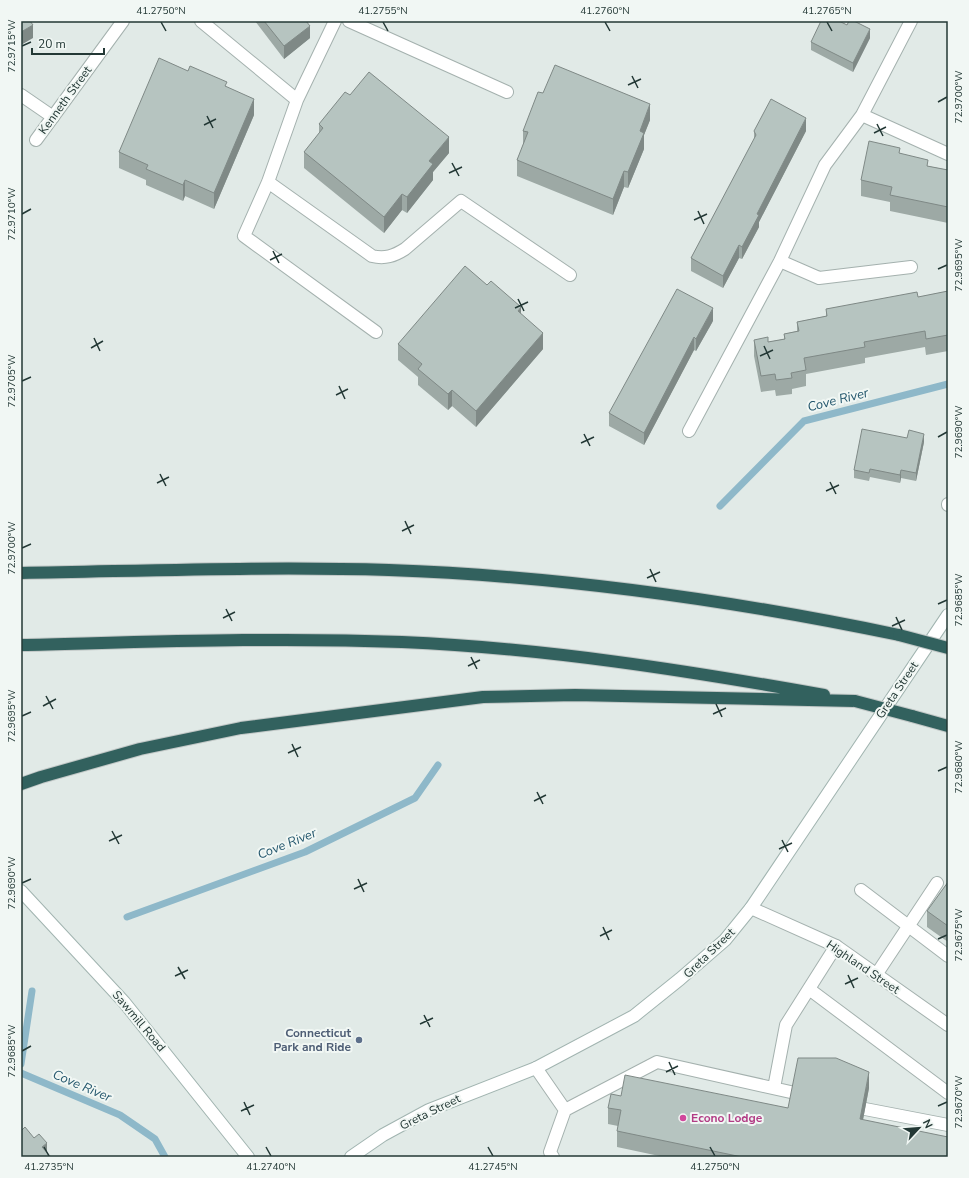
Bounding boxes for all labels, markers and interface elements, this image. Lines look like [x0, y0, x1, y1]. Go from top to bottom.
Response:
text: 41.2750°N [136, 4, 186, 18]
text: 41.2755°N [358, 4, 408, 18]
text: 41.2760°N [580, 4, 630, 18]
text: 41.2765°N [802, 4, 852, 18]
text: 72.9715°W [5, 19, 19, 73]
scale bar [32, 30, 104, 56]
text: 20 m [38, 36, 66, 52]
street label: Kenneth Street [35, 62, 96, 137]
text: 72.9700°W [952, 70, 966, 124]
text: 72.9710°W [5, 187, 19, 241]
text: 72.9695°W [952, 238, 966, 292]
text: 72.9705°W [5, 354, 19, 408]
water label: Cove River [806, 384, 871, 416]
text: 72.9690°W [952, 405, 966, 459]
text: 72.9700°W [5, 521, 19, 575]
text: 72.9685°W [952, 573, 966, 627]
street label: Greta Street [872, 658, 922, 722]
text: 72.9695°W [5, 689, 19, 743]
text: 72.9680°W [952, 740, 966, 794]
water label: Cove River [255, 824, 320, 864]
text: 72.9690°W [5, 856, 19, 910]
text: 72.9675°W [952, 908, 966, 962]
street label: Greta Street [680, 924, 739, 982]
street label: Highland Street [823, 937, 903, 998]
street label: Sawmill Road [109, 987, 169, 1055]
text: 72.9685°W [5, 1024, 19, 1078]
place label: Connecticut Park and Ride [273, 1025, 351, 1055]
marker: Connecticut Park and Ride [354, 1035, 364, 1045]
water label: Cove River [50, 1066, 114, 1107]
text: 72.9670°W [952, 1075, 966, 1129]
street label: Greta Street [397, 1090, 464, 1134]
north arrow [899, 1108, 939, 1148]
place label: Econo Lodge [691, 1110, 763, 1126]
marker: Econo Lodge [678, 1113, 688, 1123]
text: N [919, 1117, 936, 1131]
text: 41.2735°N [24, 1160, 74, 1174]
text: 41.2740°N [246, 1160, 296, 1174]
text: 41.2745°N [468, 1160, 518, 1174]
text: 41.2750°N [690, 1160, 740, 1174]

